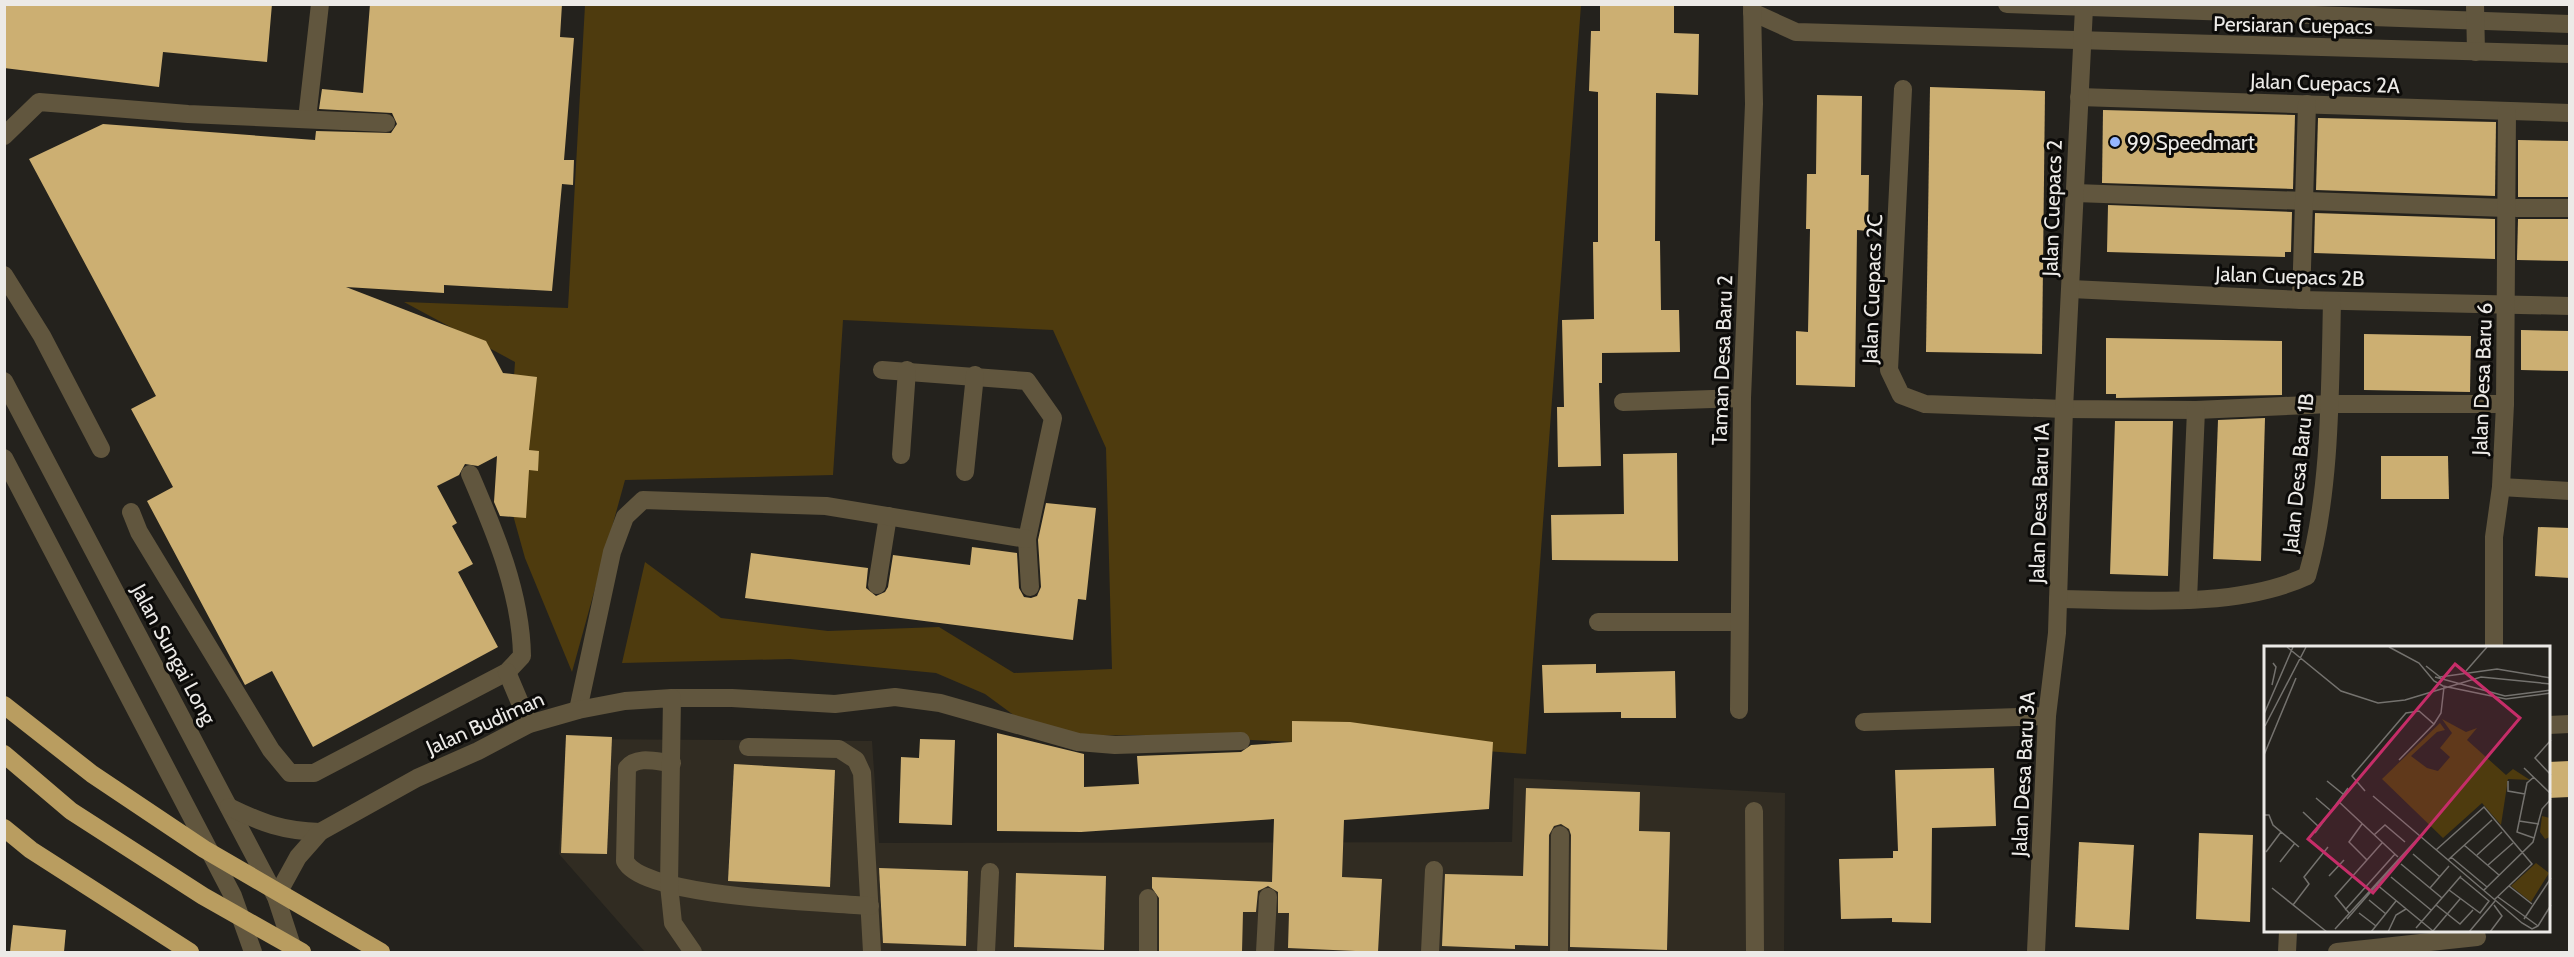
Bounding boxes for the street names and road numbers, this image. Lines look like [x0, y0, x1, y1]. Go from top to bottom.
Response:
street label: Persiaran Cuepacs [2213, 11, 2373, 39]
street label: Jalan Cuepacs 2A [2249, 68, 2400, 98]
street label: Jalan Cuepacs 2 [2037, 139, 2067, 278]
street label: Jalan Cuepacs 2C [1857, 214, 1887, 365]
street label: Jalan Cuepacs 2B [2214, 261, 2365, 291]
street label: Taman Desa Baru 2 [1707, 274, 1737, 446]
street label: Jalan Desa Baru 6 [2467, 302, 2497, 457]
street label: Jalan Desa Baru 1B [2277, 392, 2319, 555]
street label: Jalan Desa Baru 1A [2024, 422, 2054, 585]
street label: Jalan Sungai Long [126, 579, 222, 729]
street label: Jalan Budiman [421, 686, 548, 761]
street label: Jalan Desa Baru 3A [2006, 691, 2040, 858]

